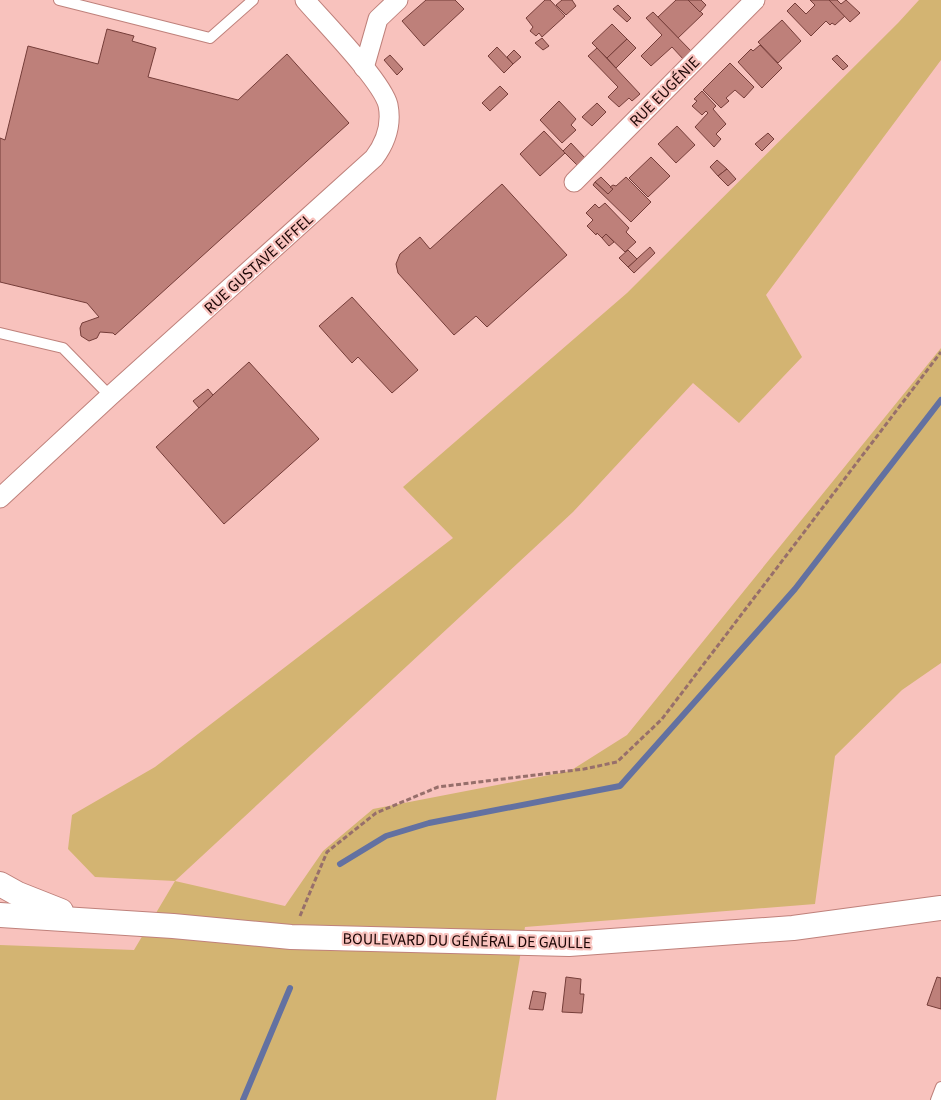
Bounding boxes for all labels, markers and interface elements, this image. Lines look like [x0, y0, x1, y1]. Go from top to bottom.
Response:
street label: RUE EUGÉNIE [625, 52, 705, 132]
street label: RUE GUSTAVE EIFFEL [199, 208, 318, 319]
street label: BOULEVARD DU GÉNÉRAL DE GAULLE [343, 928, 591, 954]

